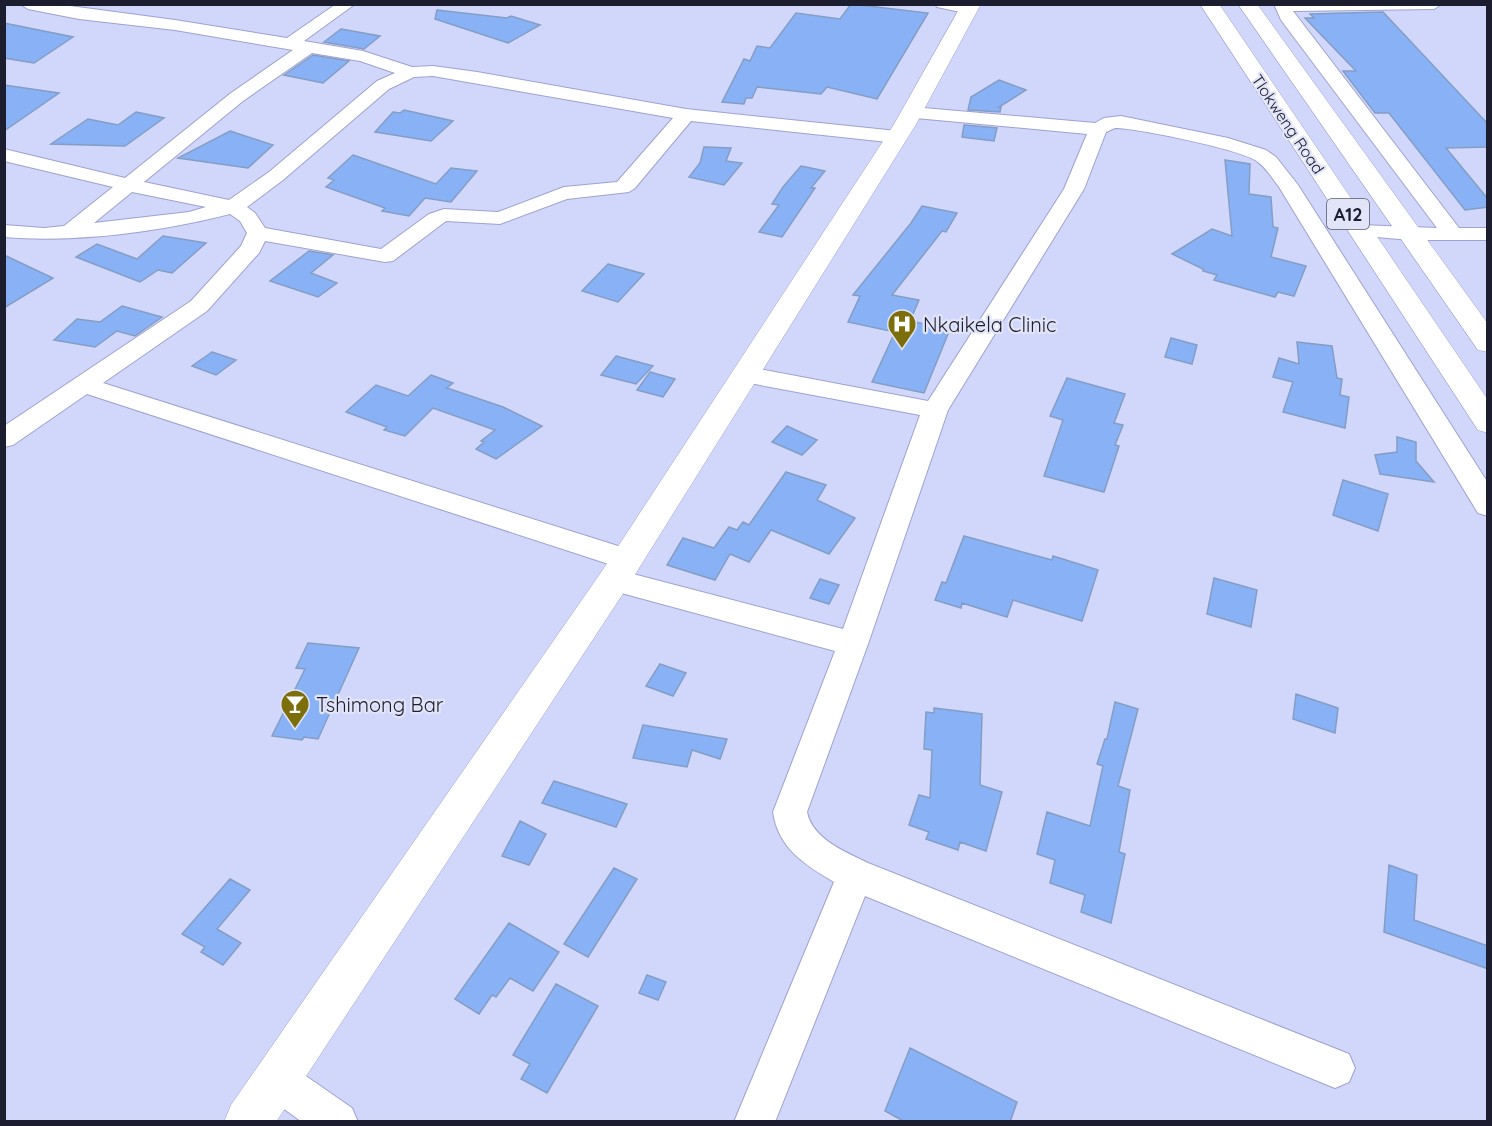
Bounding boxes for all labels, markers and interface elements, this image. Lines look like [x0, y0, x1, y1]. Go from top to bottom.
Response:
street label: Tlokweng Road [1247, 70, 1329, 178]
road number: A12 [1327, 199, 1369, 229]
hospital icon: Nkaikela Clinic [886, 308, 918, 350]
place label: Nkaikela Clinic [923, 312, 1056, 337]
bar icon: Tshimong Bar [279, 688, 311, 730]
place label: Tshimong Bar [316, 692, 444, 717]

